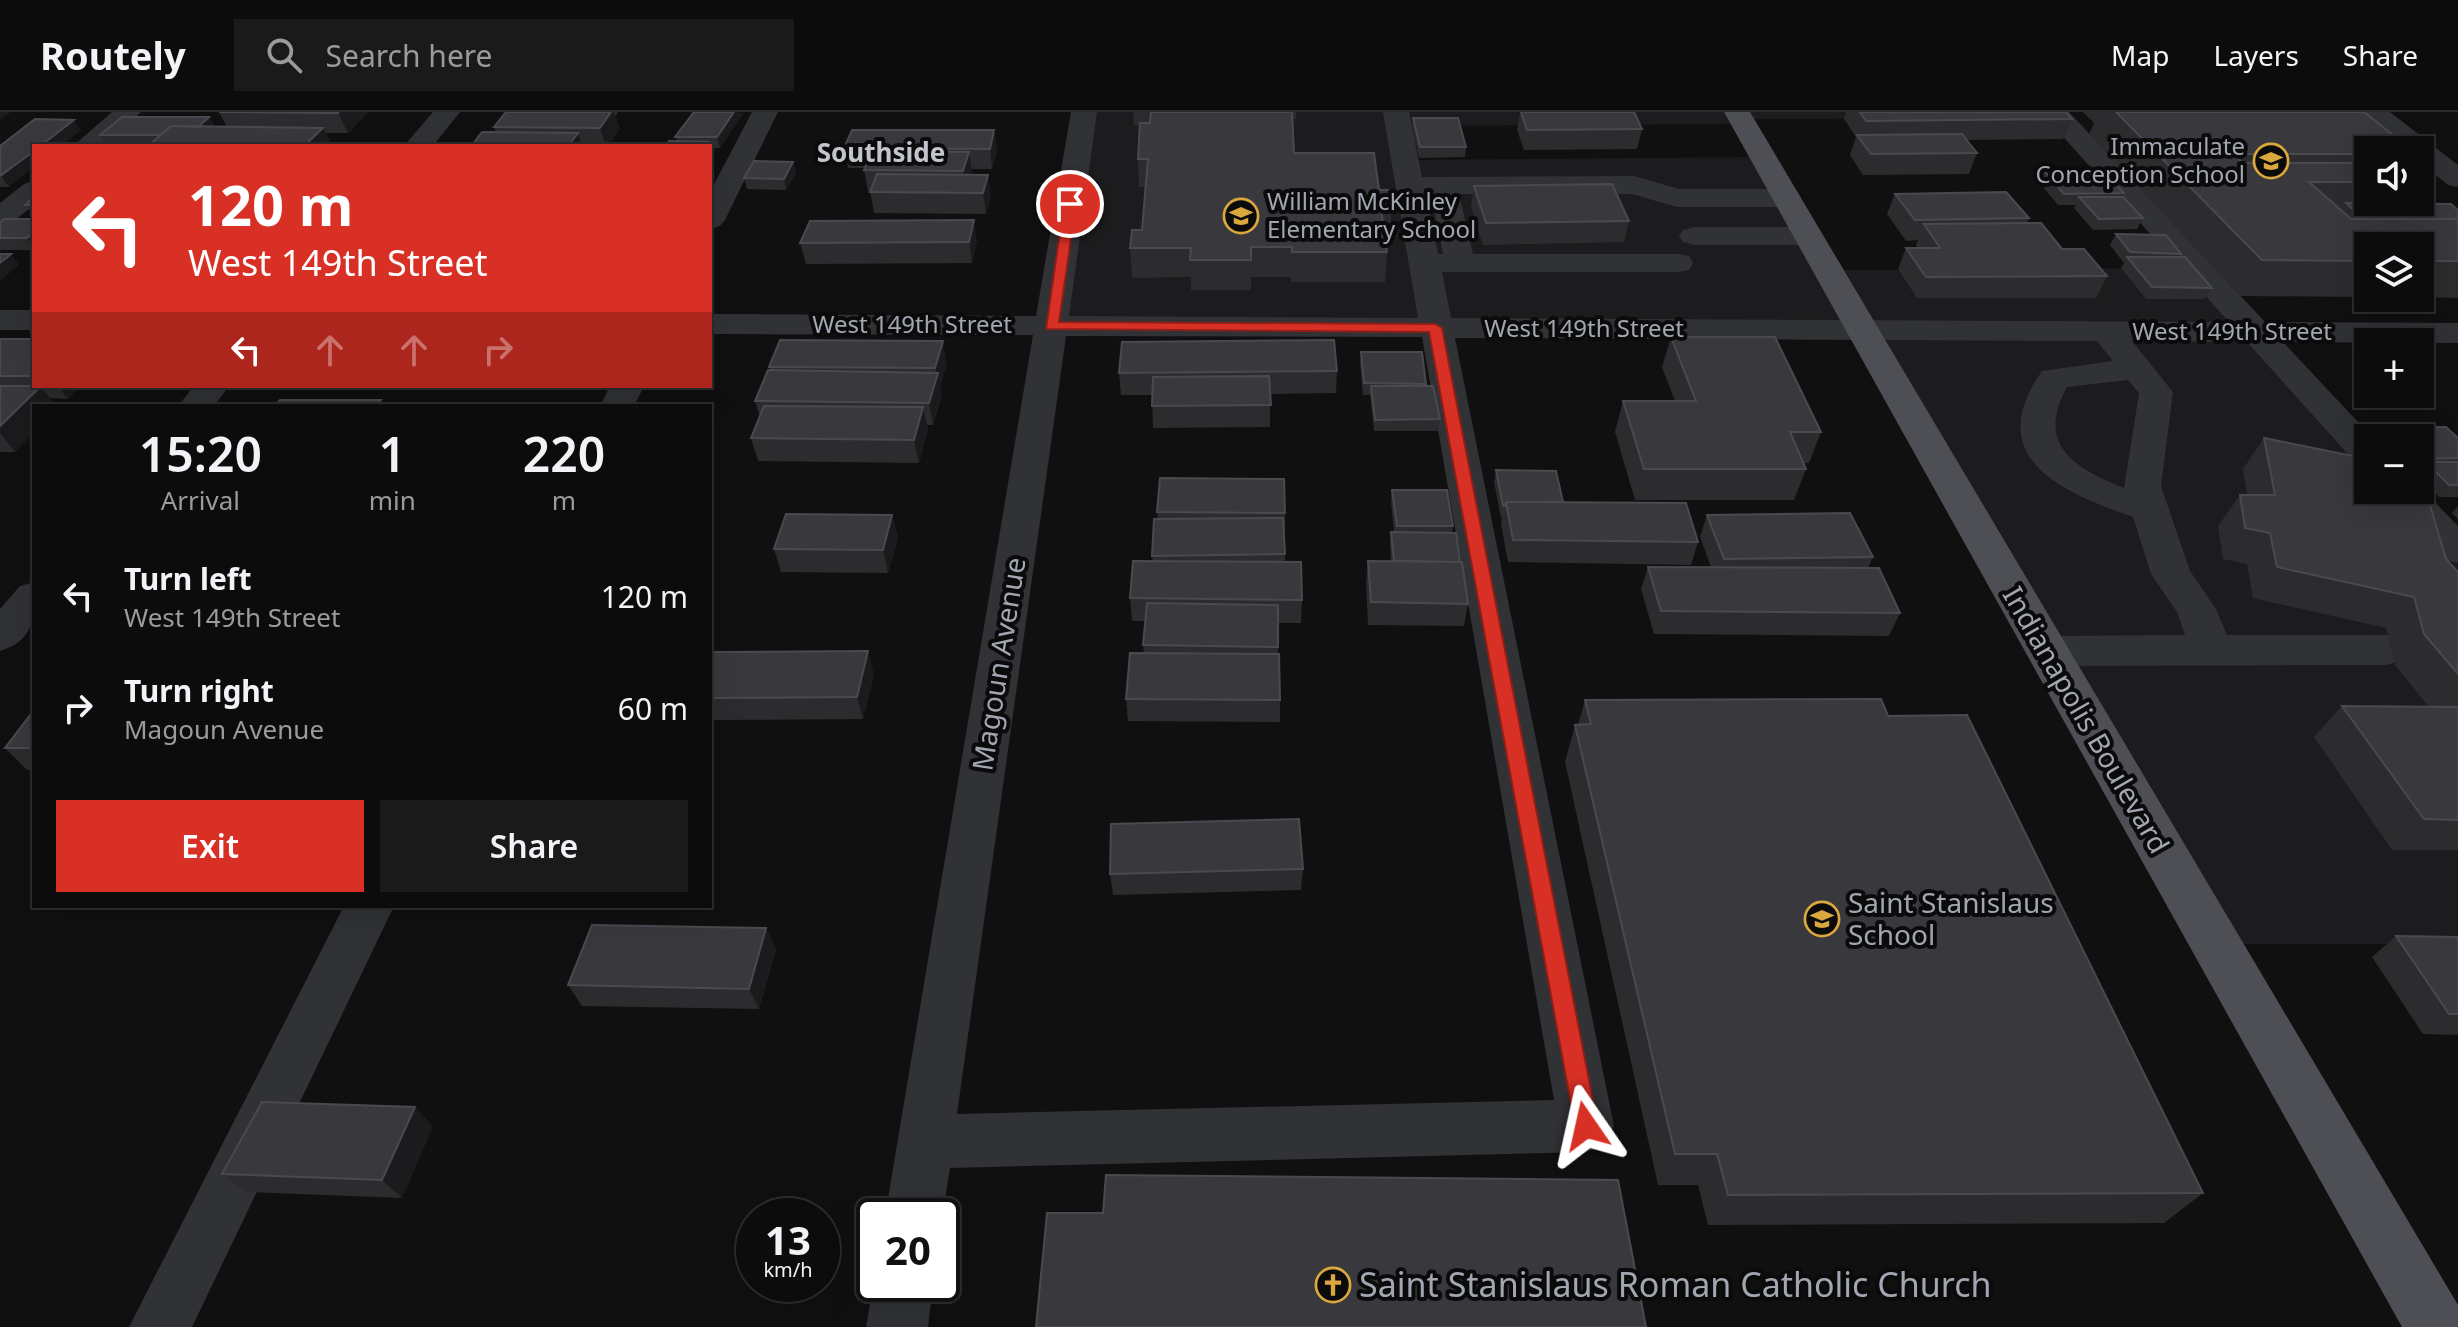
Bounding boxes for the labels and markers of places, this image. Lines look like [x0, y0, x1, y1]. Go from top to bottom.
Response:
place label: Immaculate Conception School [2035, 129, 2245, 190]
school or university icon: Immaculate Conception School [2252, 142, 2290, 180]
pin [1036, 170, 1104, 238]
place label: William McKinley Elementary School [1267, 184, 1476, 245]
school or university icon: William McKinley Elementary School [1222, 197, 1260, 235]
place label: Saint Stanislaus School [1848, 883, 2054, 953]
school or university icon: Saint Stanislaus School [1803, 900, 1841, 938]
place label: Saint Stanislaus Roman Catholic Church [1359, 1261, 1991, 1307]
church icon: Saint Stanislaus Roman Catholic Church [1314, 1266, 1352, 1304]

